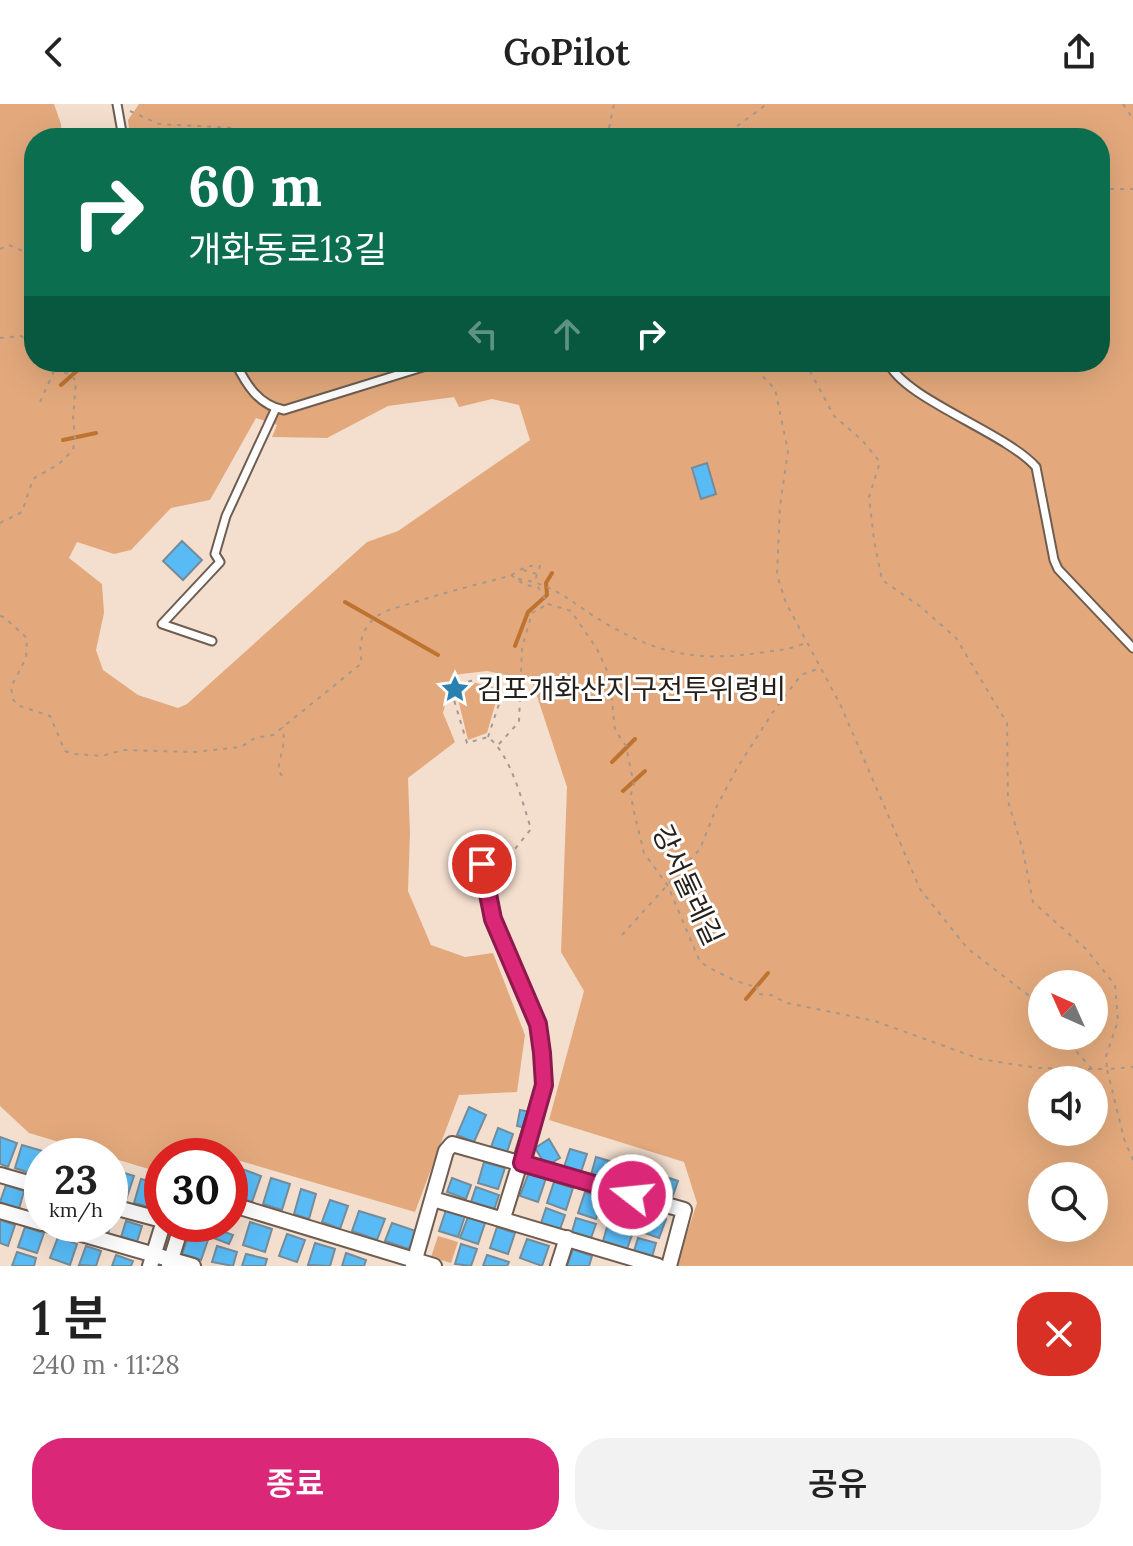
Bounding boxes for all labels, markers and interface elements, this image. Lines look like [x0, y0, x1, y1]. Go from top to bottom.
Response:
text: GoPilot [503, 29, 630, 75]
icon: back [32, 30, 76, 74]
icon: share [1057, 30, 1101, 74]
text: 60 m [188, 150, 322, 221]
icon: right [56, 160, 160, 264]
text: 개화동로13길 [188, 226, 387, 272]
icon: left [461, 312, 505, 356]
icon: ahead [545, 312, 589, 356]
icon: right [629, 312, 673, 356]
place label: 김포개화산지구전투위령비 [477, 671, 786, 707]
place icon: 김포개화산지구전투위령비 [440, 674, 470, 704]
street label: 강서둘레길 [644, 819, 732, 951]
pin [448, 830, 516, 898]
icon: arrive [460, 842, 504, 886]
north arrow [1028, 970, 1108, 1050]
map controls [1028, 970, 1108, 1242]
button: sound [1028, 1066, 1108, 1146]
speed limit sign: 30 [144, 1138, 248, 1242]
position arrow [590, 1153, 674, 1237]
text: 23 [54, 1154, 98, 1205]
button: search [1028, 1162, 1108, 1242]
text: km/h [49, 1197, 103, 1222]
text: 1 분 [32, 1287, 108, 1348]
button: close [1017, 1292, 1101, 1376]
text: 240 m · 11:28 [32, 1348, 180, 1381]
button: 종료 [32, 1438, 559, 1530]
button: 공유 [575, 1438, 1101, 1530]

